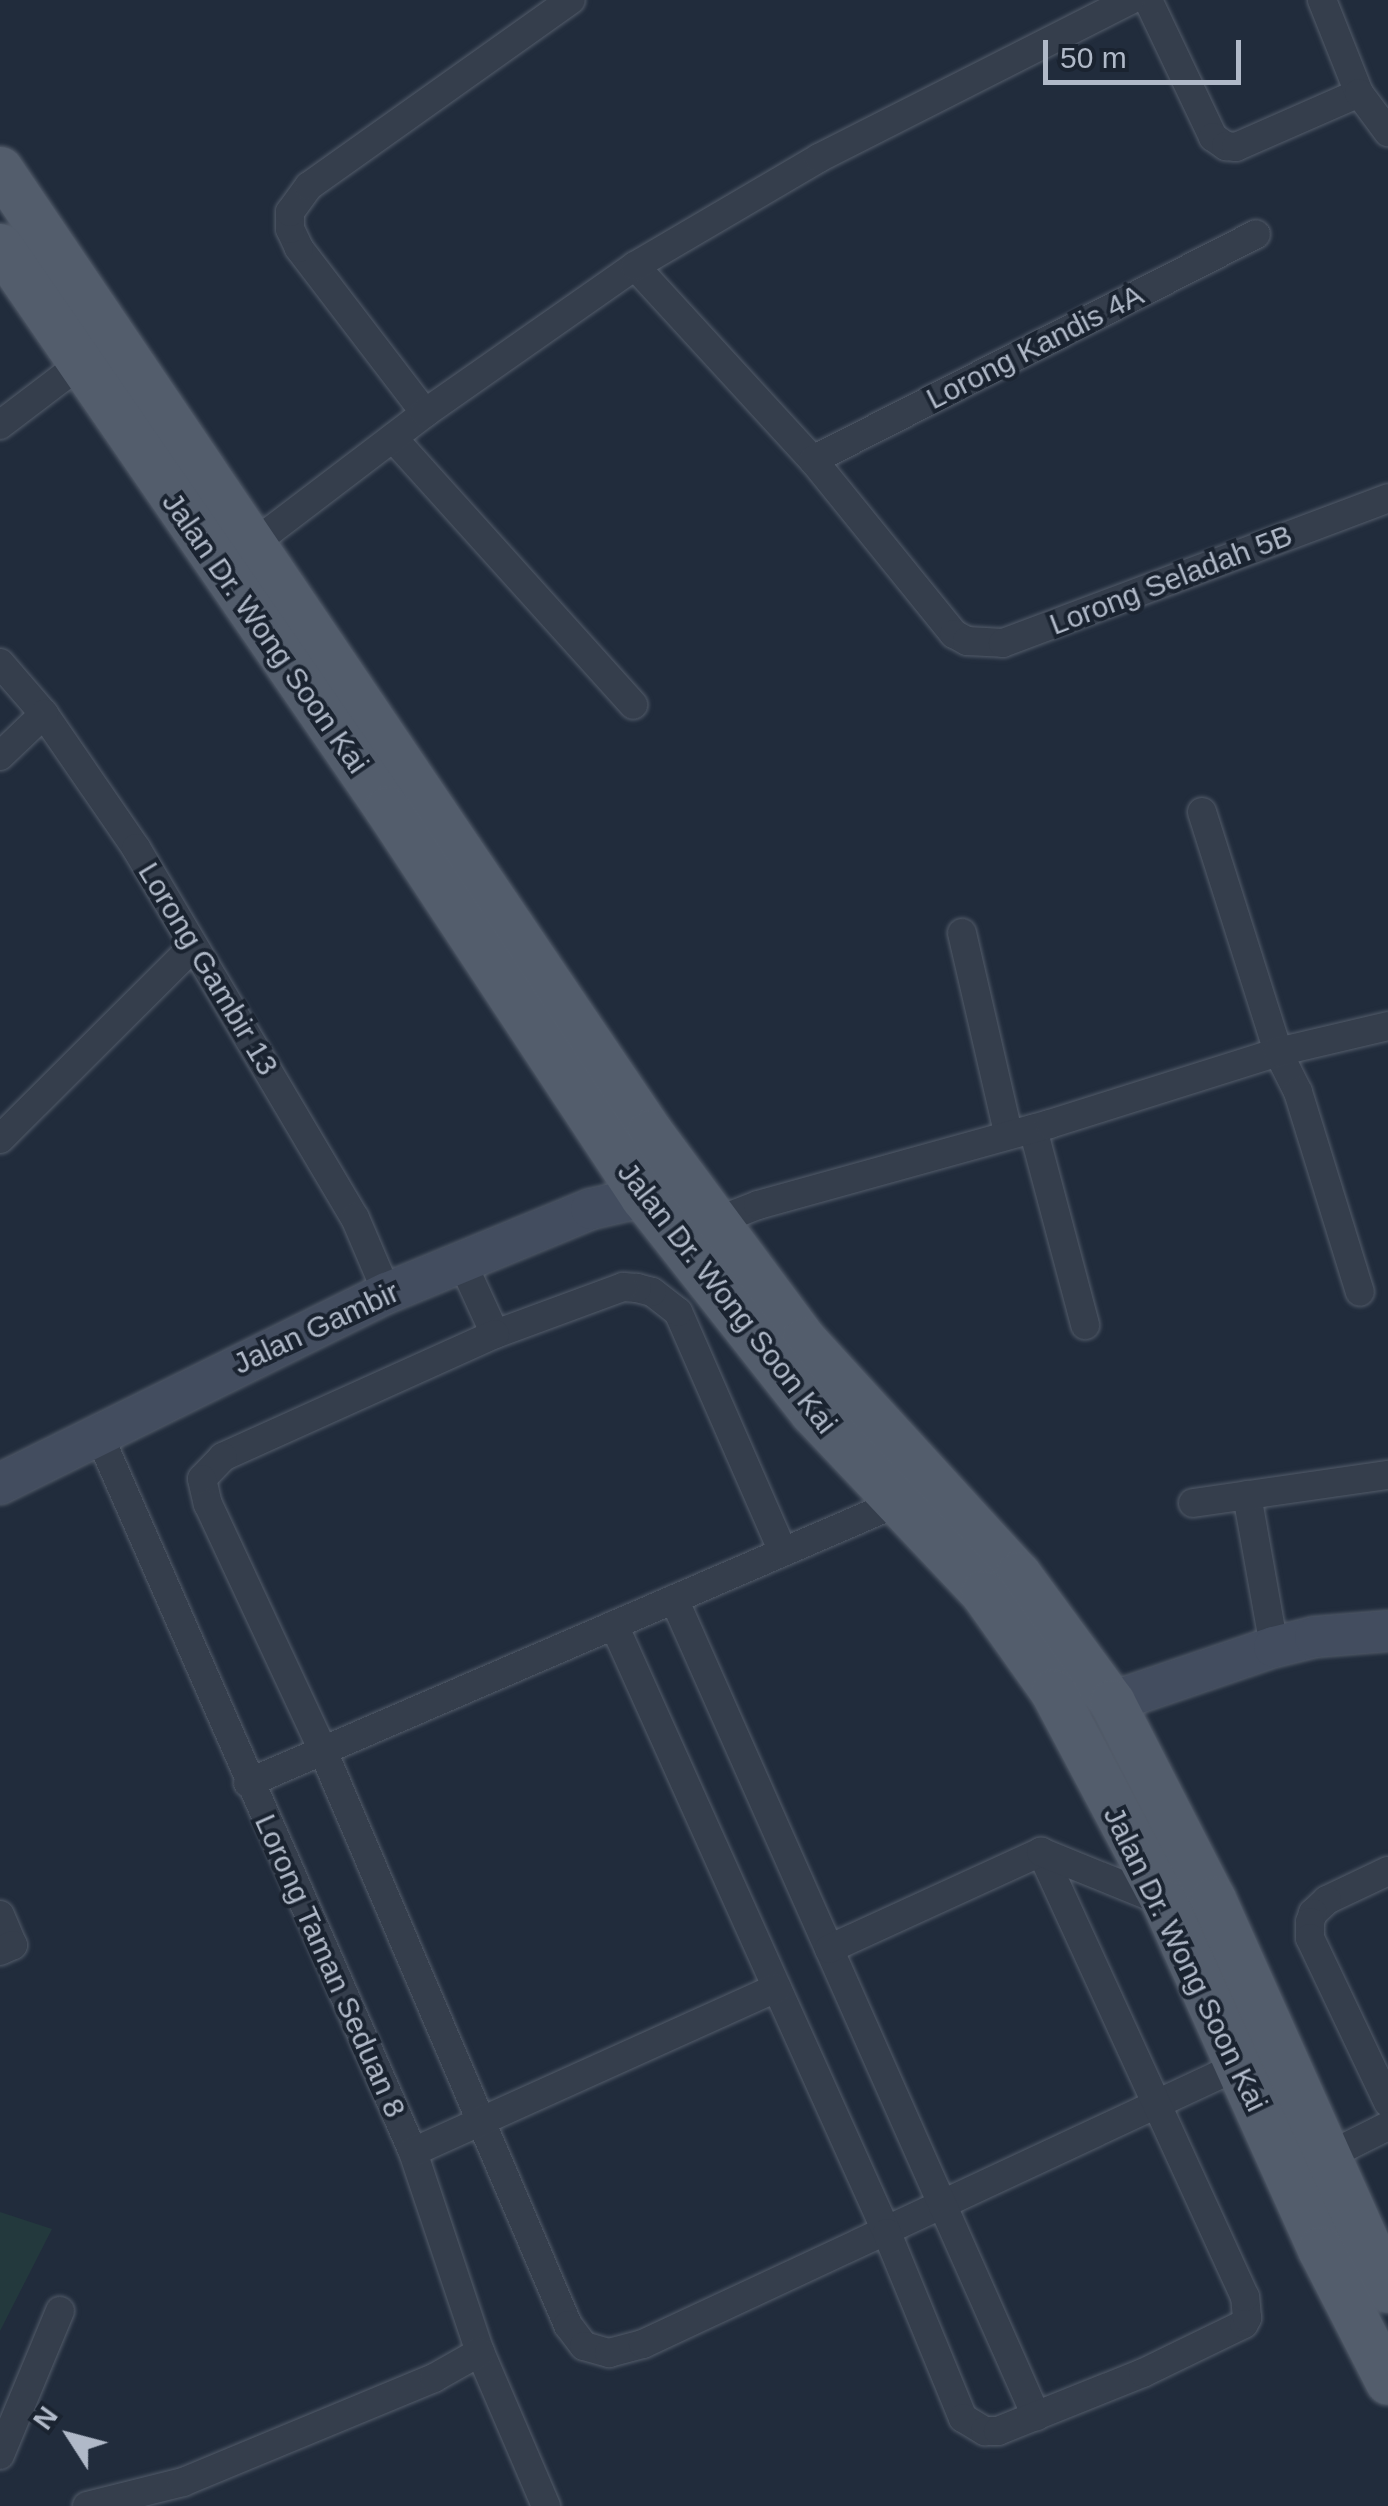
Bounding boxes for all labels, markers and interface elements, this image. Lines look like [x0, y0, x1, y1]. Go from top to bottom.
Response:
scale bar [1048, 20, 1246, 82]
text: 50 m [1060, 41, 1127, 74]
street label: Lorong Kandis 4A [921, 277, 1149, 417]
street label: Jalan Dr. Wong Soon Kai [154, 486, 376, 780]
street label: Lorong Seladah 5B [1045, 517, 1297, 643]
street label: Lorong Gambir 13 [130, 856, 286, 1082]
street label: Jalan Dr. Wong Soon Kai [610, 1155, 844, 1441]
street label: Jalan Gambir [228, 1274, 404, 1382]
street label: Jalan Dr. Wong Soon Kai [1095, 1801, 1275, 2117]
street label: Lorong Taman Seduan 8 [247, 1809, 413, 2123]
north arrow [20, 2386, 120, 2486]
text: N [27, 2401, 64, 2435]

